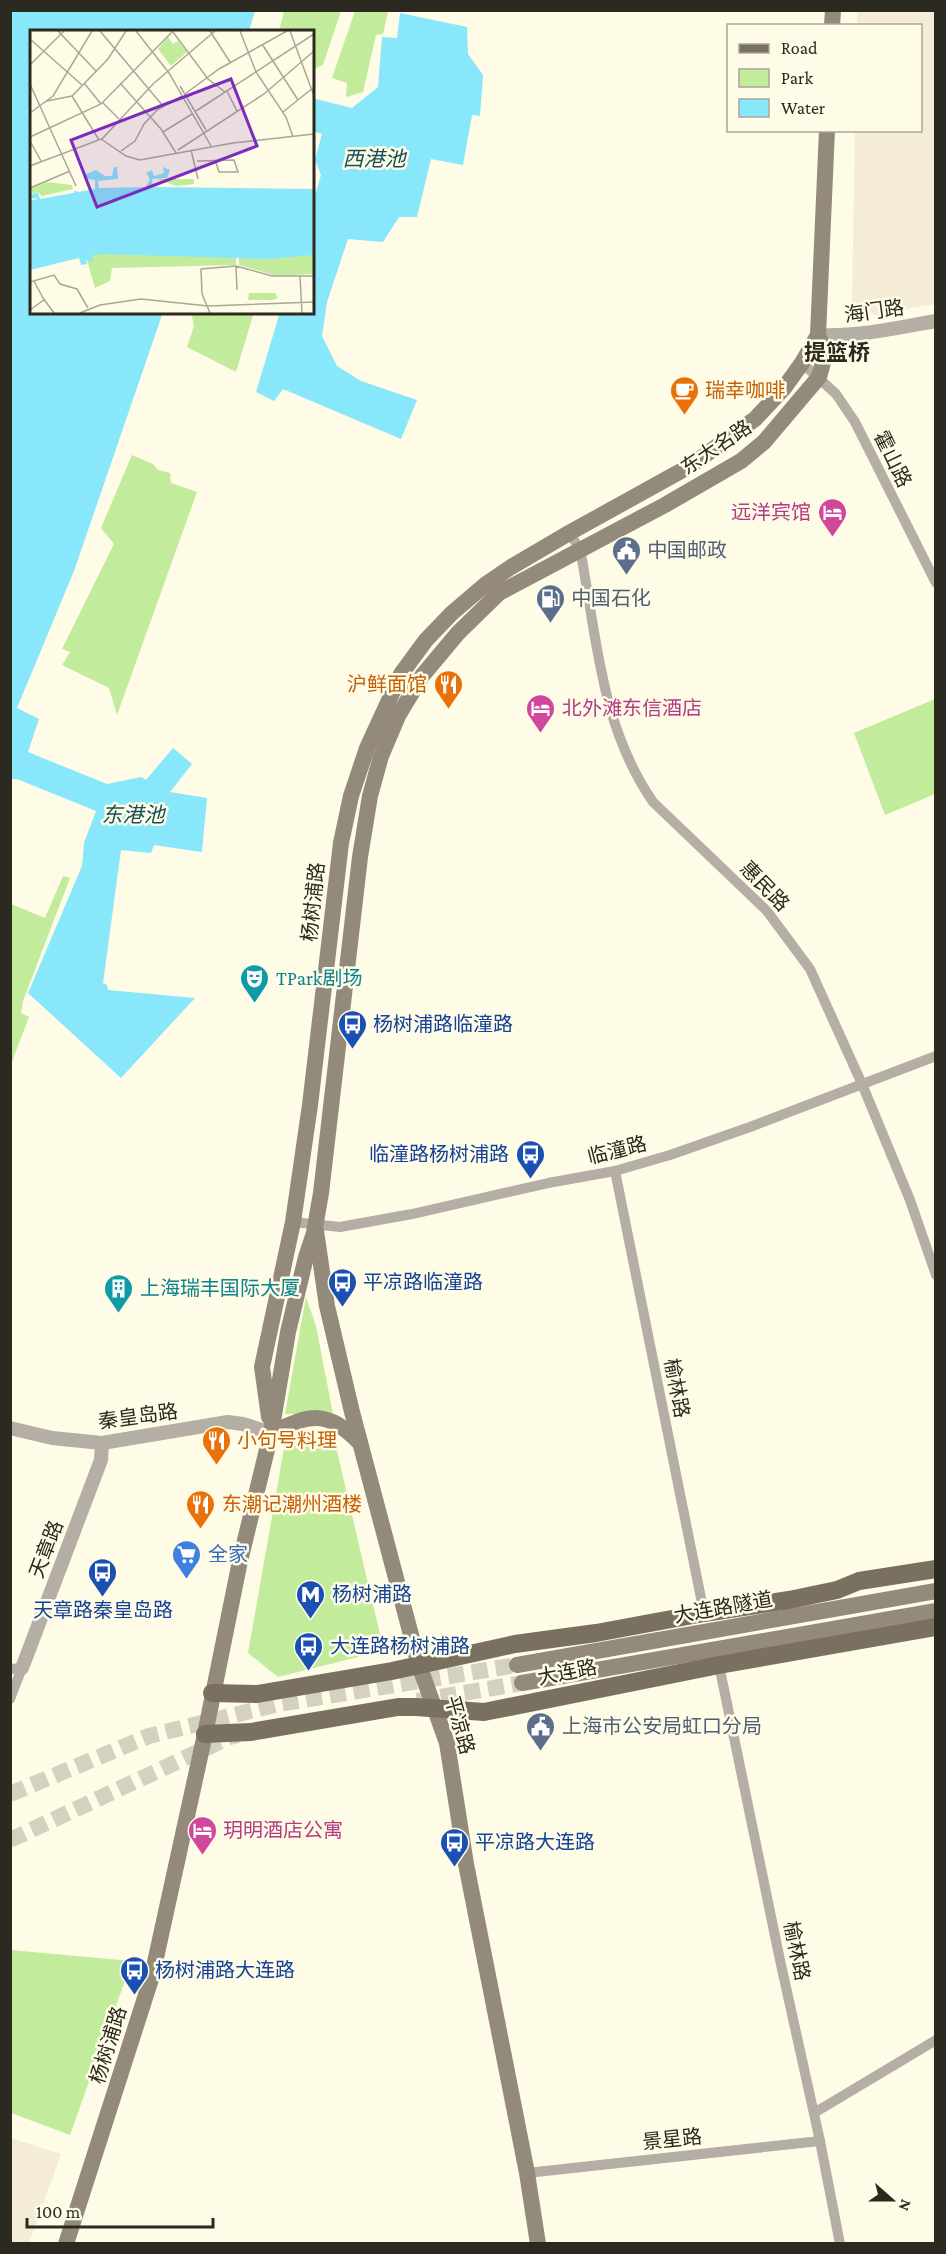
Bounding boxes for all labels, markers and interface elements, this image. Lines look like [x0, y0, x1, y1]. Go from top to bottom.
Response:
legend [727, 24, 922, 132]
inset map [30, 30, 314, 314]
text: Road [781, 38, 818, 58]
text: Park [781, 68, 813, 88]
text: Water [781, 98, 826, 118]
water label: 西港池 [343, 147, 407, 171]
street label: 海门路 [843, 296, 905, 326]
district label: 提篮桥 [804, 340, 870, 365]
cafe icon: 瑞幸咖啡 [668, 374, 700, 416]
place label: 瑞幸咖啡 [705, 379, 785, 401]
street label: 东大名路 [677, 416, 755, 478]
street label: 霍山路 [870, 427, 916, 491]
hotel icon: 远洋宾馆 [816, 496, 848, 538]
place label: 远洋宾馆 [731, 501, 811, 523]
public building icon: 中国邮政 [610, 534, 642, 576]
place label: 中国邮政 [647, 539, 727, 561]
fuel station icon: 中国石化 [534, 582, 566, 624]
place label: 中国石化 [571, 587, 651, 609]
restaurant icon: 沪鲜面馆 [432, 668, 464, 710]
place label: 沪鲜面馆 [347, 673, 427, 695]
hotel icon: 北外滩东信酒店 [525, 692, 557, 734]
place label: 北外滩东信酒店 [562, 697, 702, 719]
water label: 东港池 [102, 803, 166, 827]
street label: 惠民路 [736, 857, 794, 915]
street label: 杨树浦路 [298, 861, 328, 943]
theatre icon: TPark剧场 [239, 962, 271, 1004]
place label: TPark剧场 [276, 967, 362, 989]
bus stop icon: 杨树浦路临潼路 [336, 1008, 368, 1050]
place label: 杨树浦路临潼路 [373, 1013, 513, 1035]
street label: 临潼路 [585, 1132, 649, 1168]
bus stop icon: 临潼路杨树浦路 [514, 1138, 546, 1180]
place label: 临潼路杨树浦路 [369, 1143, 509, 1165]
bus stop icon: 平凉路临潼路 [326, 1266, 358, 1308]
place label: 平凉路临潼路 [363, 1271, 483, 1293]
building icon: 上海瑞丰国际大厦 [103, 1272, 135, 1314]
place label: 上海瑞丰国际大厦 [140, 1277, 300, 1299]
street label: 榆林路 [660, 1356, 694, 1420]
street label: 秦皇岛路 [97, 1400, 179, 1432]
restaurant icon: 小句号料理 [200, 1424, 232, 1466]
place label: 小句号料理 [237, 1429, 337, 1451]
restaurant icon: 东潮记潮州酒楼 [185, 1488, 217, 1530]
place label: 东潮记潮州酒楼 [222, 1493, 362, 1515]
street label: 天章路 [25, 1517, 67, 1581]
supermarket icon: 全家 [171, 1538, 203, 1580]
place label: 全家 [208, 1543, 248, 1565]
bus stop icon: 天章路秦皇岛路 [87, 1556, 119, 1598]
metro station icon: 杨树浦路 [295, 1578, 327, 1620]
place label: 杨树浦路 [332, 1583, 412, 1605]
street label: 大连路隧道 [672, 1587, 774, 1627]
place label: 天章路秦皇岛路 [33, 1599, 173, 1621]
bus stop icon: 大连路杨树浦路 [293, 1630, 325, 1672]
place label: 大连路杨树浦路 [330, 1635, 470, 1657]
street label: 大连路 [535, 1655, 599, 1689]
street label: 平凉路 [441, 1693, 479, 1757]
public building icon: 上海市公安局虹口分局 [525, 1710, 557, 1752]
place label: 上海市公安局虹口分局 [562, 1715, 762, 1737]
hotel icon: 玥明酒店公寓 [186, 1814, 218, 1856]
place label: 玥明酒店公寓 [223, 1819, 343, 1841]
bus stop icon: 平凉路大连路 [438, 1826, 470, 1868]
place label: 平凉路大连路 [475, 1831, 595, 1853]
street label: 榆林路 [780, 1919, 814, 1983]
bus stop icon: 杨树浦路大连路 [118, 1954, 150, 1996]
place label: 杨树浦路大连路 [155, 1959, 295, 1981]
street label: 杨树浦路 [86, 2004, 130, 2086]
street label: 景星路 [641, 2125, 703, 2153]
north arrow [862, 2170, 922, 2230]
scale bar [27, 2191, 213, 2229]
text: N [896, 2197, 915, 2213]
text: 100 m [36, 2202, 81, 2222]

